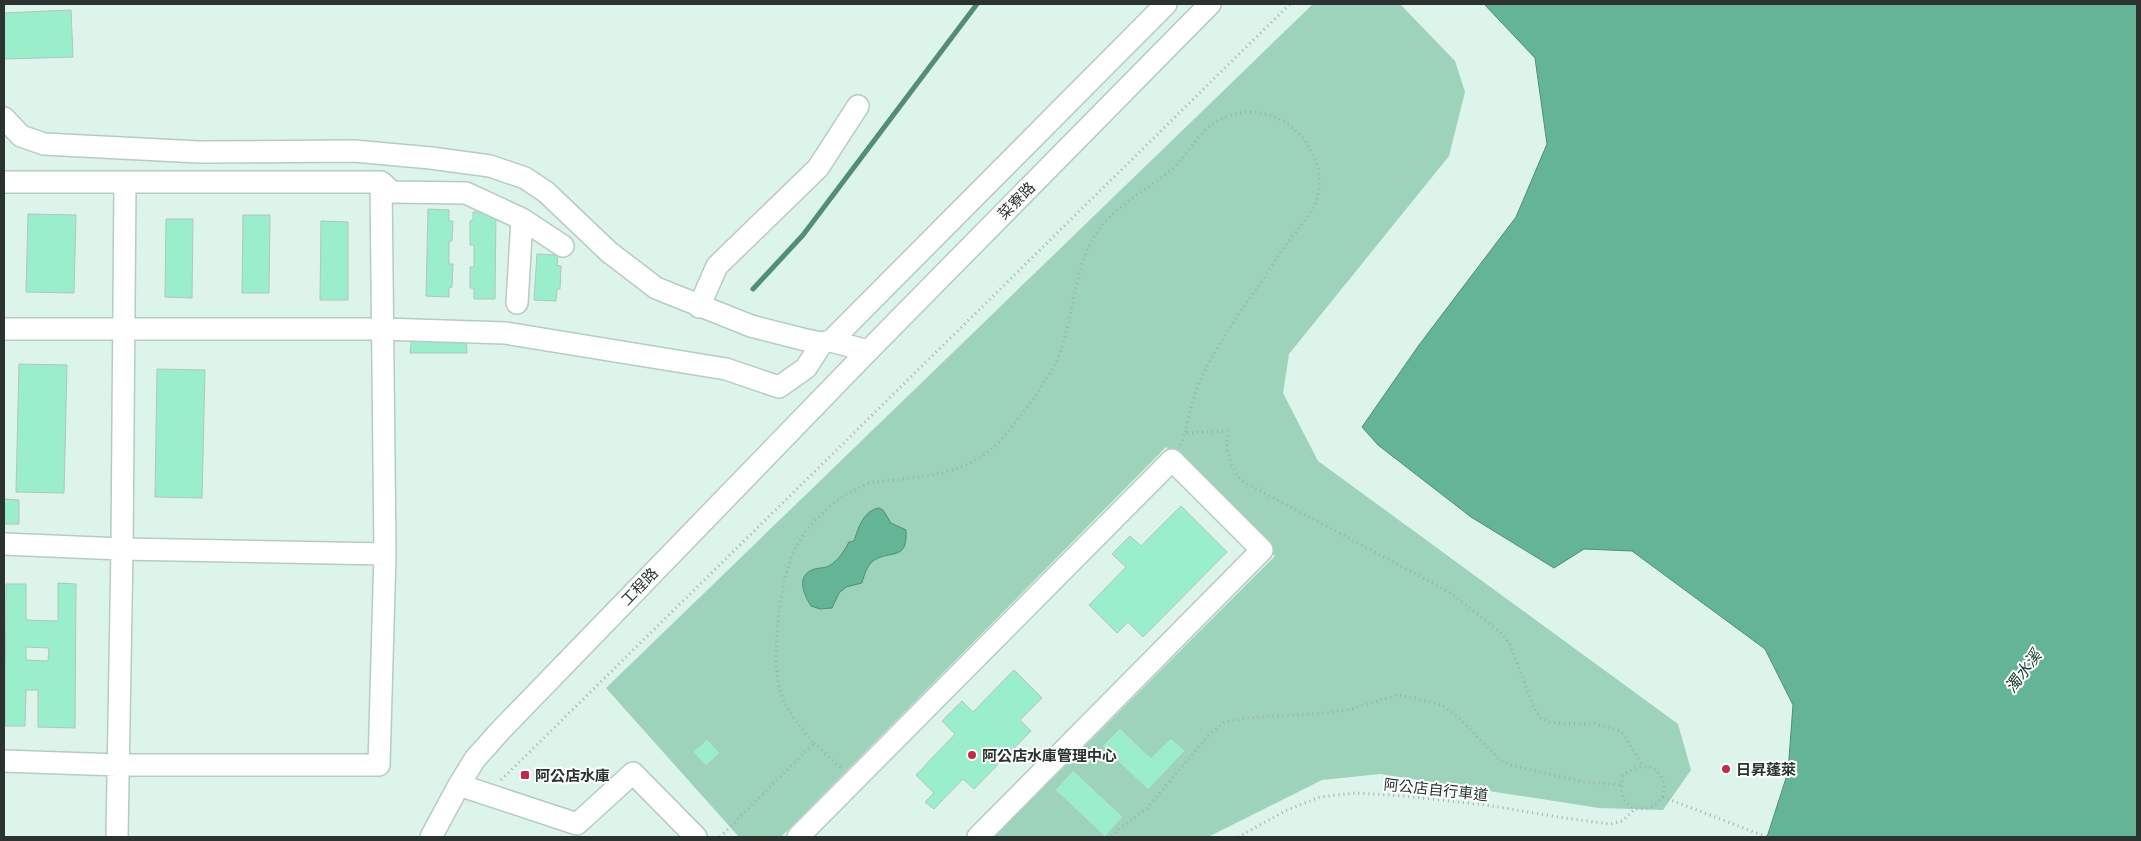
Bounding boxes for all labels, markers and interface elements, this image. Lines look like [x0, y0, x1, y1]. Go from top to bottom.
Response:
street label: 菜寮路 [993, 177, 1039, 223]
street label: 工程路 [616, 563, 662, 609]
water label: 濁水溪 [2000, 644, 2047, 697]
place label: 阿公店水庫管理中心 [982, 745, 1117, 765]
marker: 阿公店水庫管理中心 [966, 749, 978, 761]
place label: 日昇蓬萊 [1736, 759, 1796, 779]
marker: 日昇蓬萊 [1720, 763, 1732, 775]
place label: 阿公店水庫 [535, 765, 610, 785]
marker: 阿公店水庫 [519, 769, 531, 781]
street label: 阿公店自行車道 [1383, 774, 1489, 804]

